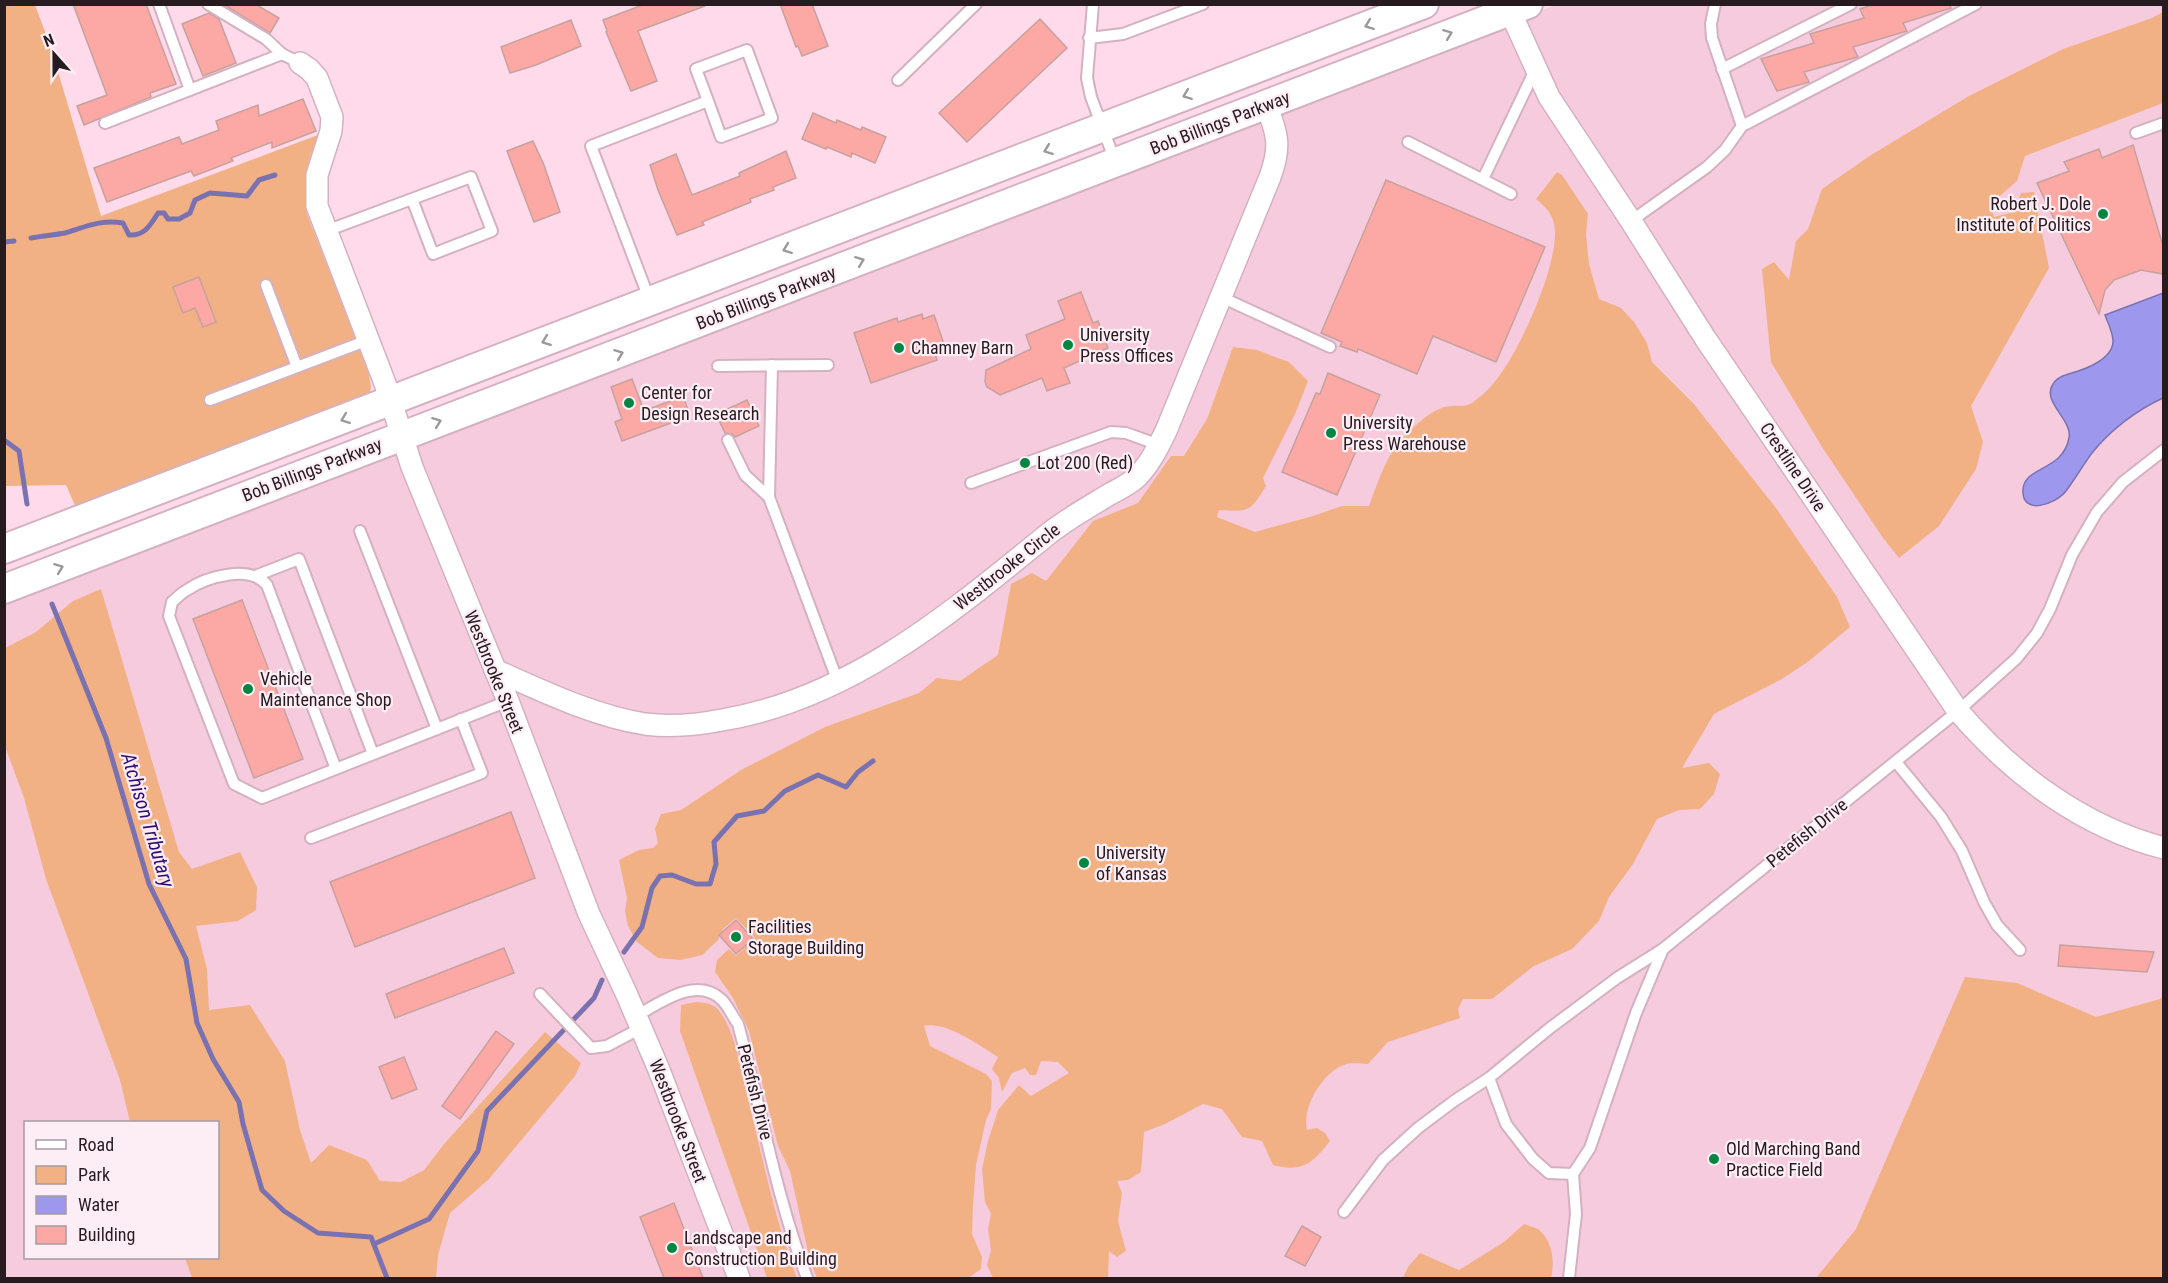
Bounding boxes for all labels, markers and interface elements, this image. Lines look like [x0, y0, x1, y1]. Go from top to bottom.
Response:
one-way arrow [1365, 18, 1375, 31]
north arrow [24, 24, 84, 84]
one-way arrow [1442, 29, 1452, 42]
text: N [41, 30, 57, 51]
street label: Bob Billings Parkway [1147, 86, 1293, 159]
one-way arrow [1183, 88, 1193, 101]
one-way arrow [1043, 142, 1054, 155]
place label: Robert J. Dole Institute of Politics [1956, 193, 2091, 235]
marker: Robert J. Dole Institute of Politics [2096, 207, 2110, 221]
one-way arrow [783, 242, 794, 254]
one-way arrow [855, 256, 865, 269]
street label: Bob Billings Parkway [693, 261, 839, 334]
place label: University Press Offices [1080, 324, 1173, 366]
one-way arrow [542, 334, 552, 347]
place label: Chamney Barn [911, 337, 1013, 358]
marker: University Press Offices [1061, 338, 1075, 352]
marker: Chamney Barn [892, 341, 906, 355]
one-way arrow [614, 348, 624, 361]
place label: Center for Design Research [641, 382, 759, 424]
marker: Center for Design Research [622, 396, 636, 410]
one-way arrow [340, 411, 350, 424]
place label: University Press Warehouse [1343, 412, 1466, 454]
one-way arrow [431, 417, 442, 430]
street label: Crestline Drive [1756, 418, 1831, 515]
marker: University Press Warehouse [1324, 426, 1338, 440]
street label: Bob Billings Parkway [239, 433, 385, 506]
place label: Lot 200 (Red) [1037, 452, 1133, 474]
marker: Lot 200 (Red) [1018, 456, 1032, 470]
street label: Westbrooke Circle [950, 519, 1064, 615]
one-way arrow [53, 563, 64, 575]
street label: Westbrooke Street [460, 607, 529, 736]
place label: Vehicle Maintenance Shop [260, 668, 392, 710]
marker: Vehicle Maintenance Shop [241, 682, 255, 696]
water label: Atchison Tributary [116, 749, 180, 891]
street label: Petefish Drive [1762, 794, 1851, 872]
place label: University of Kansas [1096, 842, 1167, 884]
marker: University of Kansas [1077, 856, 1091, 870]
place label: Facilities Storage Building [748, 916, 864, 958]
marker: Facilities Storage Building [729, 930, 743, 944]
street label: Petefish Drive [733, 1042, 778, 1142]
street label: Westbrooke Street [645, 1056, 712, 1185]
legend [24, 1121, 219, 1259]
text: Road [78, 1134, 114, 1155]
place label: Old Marching Band Practice Field [1726, 1138, 1861, 1180]
marker: Old Marching Band Practice Field [1707, 1152, 1721, 1166]
text: Park [78, 1164, 110, 1185]
text: Water [78, 1194, 120, 1215]
text: Building [78, 1224, 135, 1245]
place label: Landscape and Construction Building [684, 1227, 837, 1269]
marker: Landscape and Construction Building [665, 1241, 679, 1255]

